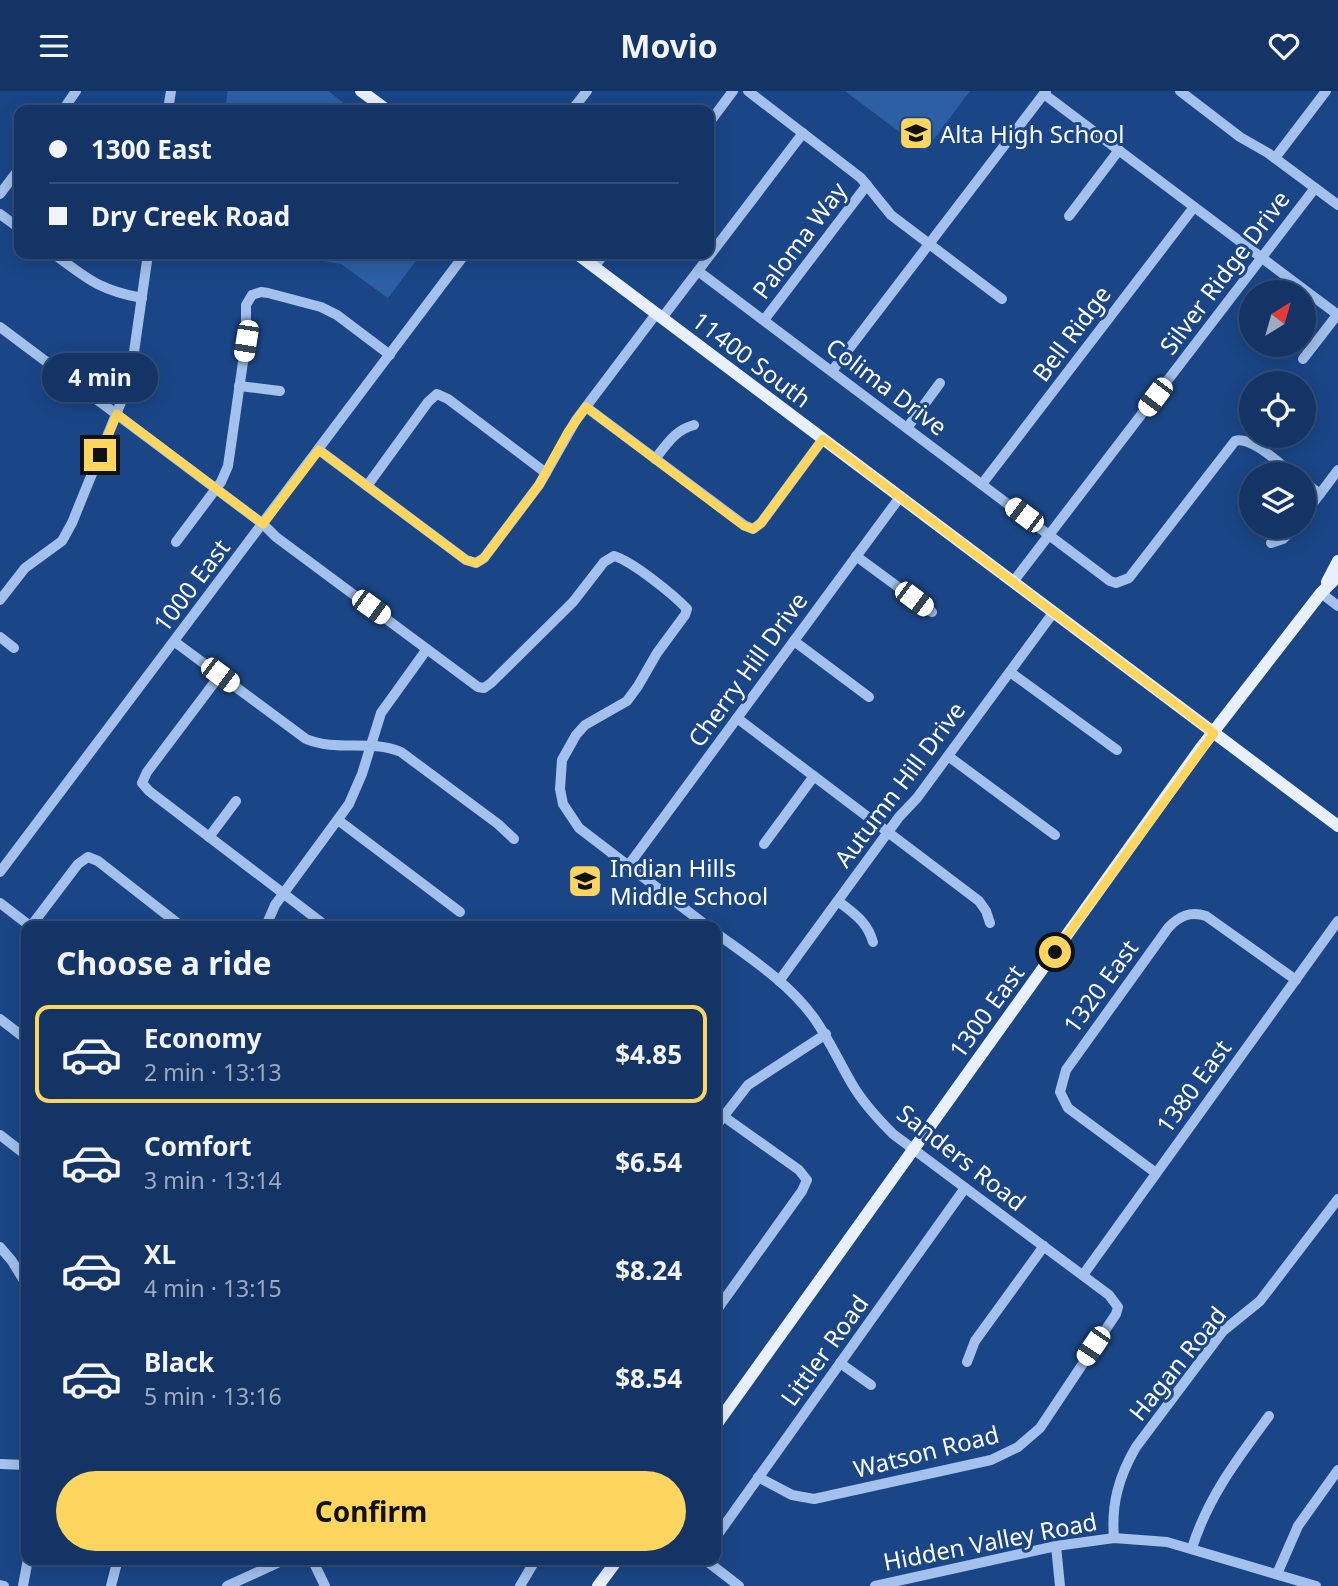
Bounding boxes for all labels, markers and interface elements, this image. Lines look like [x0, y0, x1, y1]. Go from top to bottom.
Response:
text: Movio [620, 24, 718, 67]
icon: menu [35, 27, 73, 65]
icon: heart [1265, 27, 1303, 65]
school or university icon: Alta High School [897, 114, 935, 152]
place label: Alta High School [940, 117, 1124, 150]
text: 1300 East [91, 131, 212, 167]
street label: Paloma Way [744, 174, 854, 305]
street label: Silver Ridge Drive [1151, 183, 1297, 361]
text: Dry Creek Road [91, 198, 290, 234]
street label: Bell Ridge [1024, 278, 1118, 388]
north arrow [1239, 280, 1316, 357]
map controls [1239, 280, 1316, 539]
street label: 11400 South [686, 303, 818, 415]
car [233, 319, 260, 363]
street label: Colima Drive [820, 330, 954, 442]
callout: 4 min [42, 353, 158, 403]
text: 4 min [68, 361, 132, 393]
button: locate [1239, 371, 1316, 448]
car [1134, 374, 1177, 420]
route end [84, 439, 116, 471]
button: layers [1239, 462, 1316, 539]
car [1001, 494, 1048, 536]
street label: 1000 East [145, 532, 237, 638]
car [891, 578, 938, 620]
street label: Cherry Hill Drive [680, 585, 814, 753]
car [348, 586, 395, 628]
car [197, 654, 244, 696]
street label: Autumn Hill Drive [826, 695, 972, 873]
place label: Indian Hills Middle School [610, 851, 768, 912]
school or university icon: Indian Hills Middle School [566, 862, 604, 900]
street label: 1320 East [1055, 932, 1145, 1039]
route start [1039, 936, 1071, 968]
text: Choose a ride [56, 941, 272, 984]
street label: 1300 East [941, 957, 1031, 1064]
text: Economy [144, 1020, 262, 1056]
icon: car [60, 1023, 123, 1086]
street label: 1380 East [1148, 1032, 1238, 1139]
text: $4.85 [615, 1036, 682, 1072]
text: 2 min · 13:13 [144, 1056, 282, 1088]
street label: Sanders Road [891, 1096, 1033, 1218]
text: Comfort [144, 1128, 252, 1164]
icon: car [60, 1131, 123, 1194]
text: $6.54 [615, 1144, 682, 1180]
text: 3 min · 13:14 [144, 1164, 282, 1196]
text: XL [144, 1236, 176, 1272]
icon: car [60, 1239, 123, 1302]
text: $8.24 [615, 1252, 682, 1288]
text: 4 min · 13:15 [144, 1272, 282, 1304]
street label: Littler Road [773, 1288, 875, 1412]
street label: Hagan Road [1121, 1299, 1233, 1427]
car [1073, 1323, 1114, 1369]
text: Black [144, 1344, 214, 1380]
icon: car [60, 1347, 123, 1410]
text: $8.54 [615, 1360, 682, 1396]
text: 5 min · 13:16 [144, 1380, 282, 1412]
street label: Watson Road [850, 1417, 1002, 1485]
button: Confirm [56, 1471, 686, 1551]
street label: Hidden Valley Road [880, 1504, 1100, 1578]

